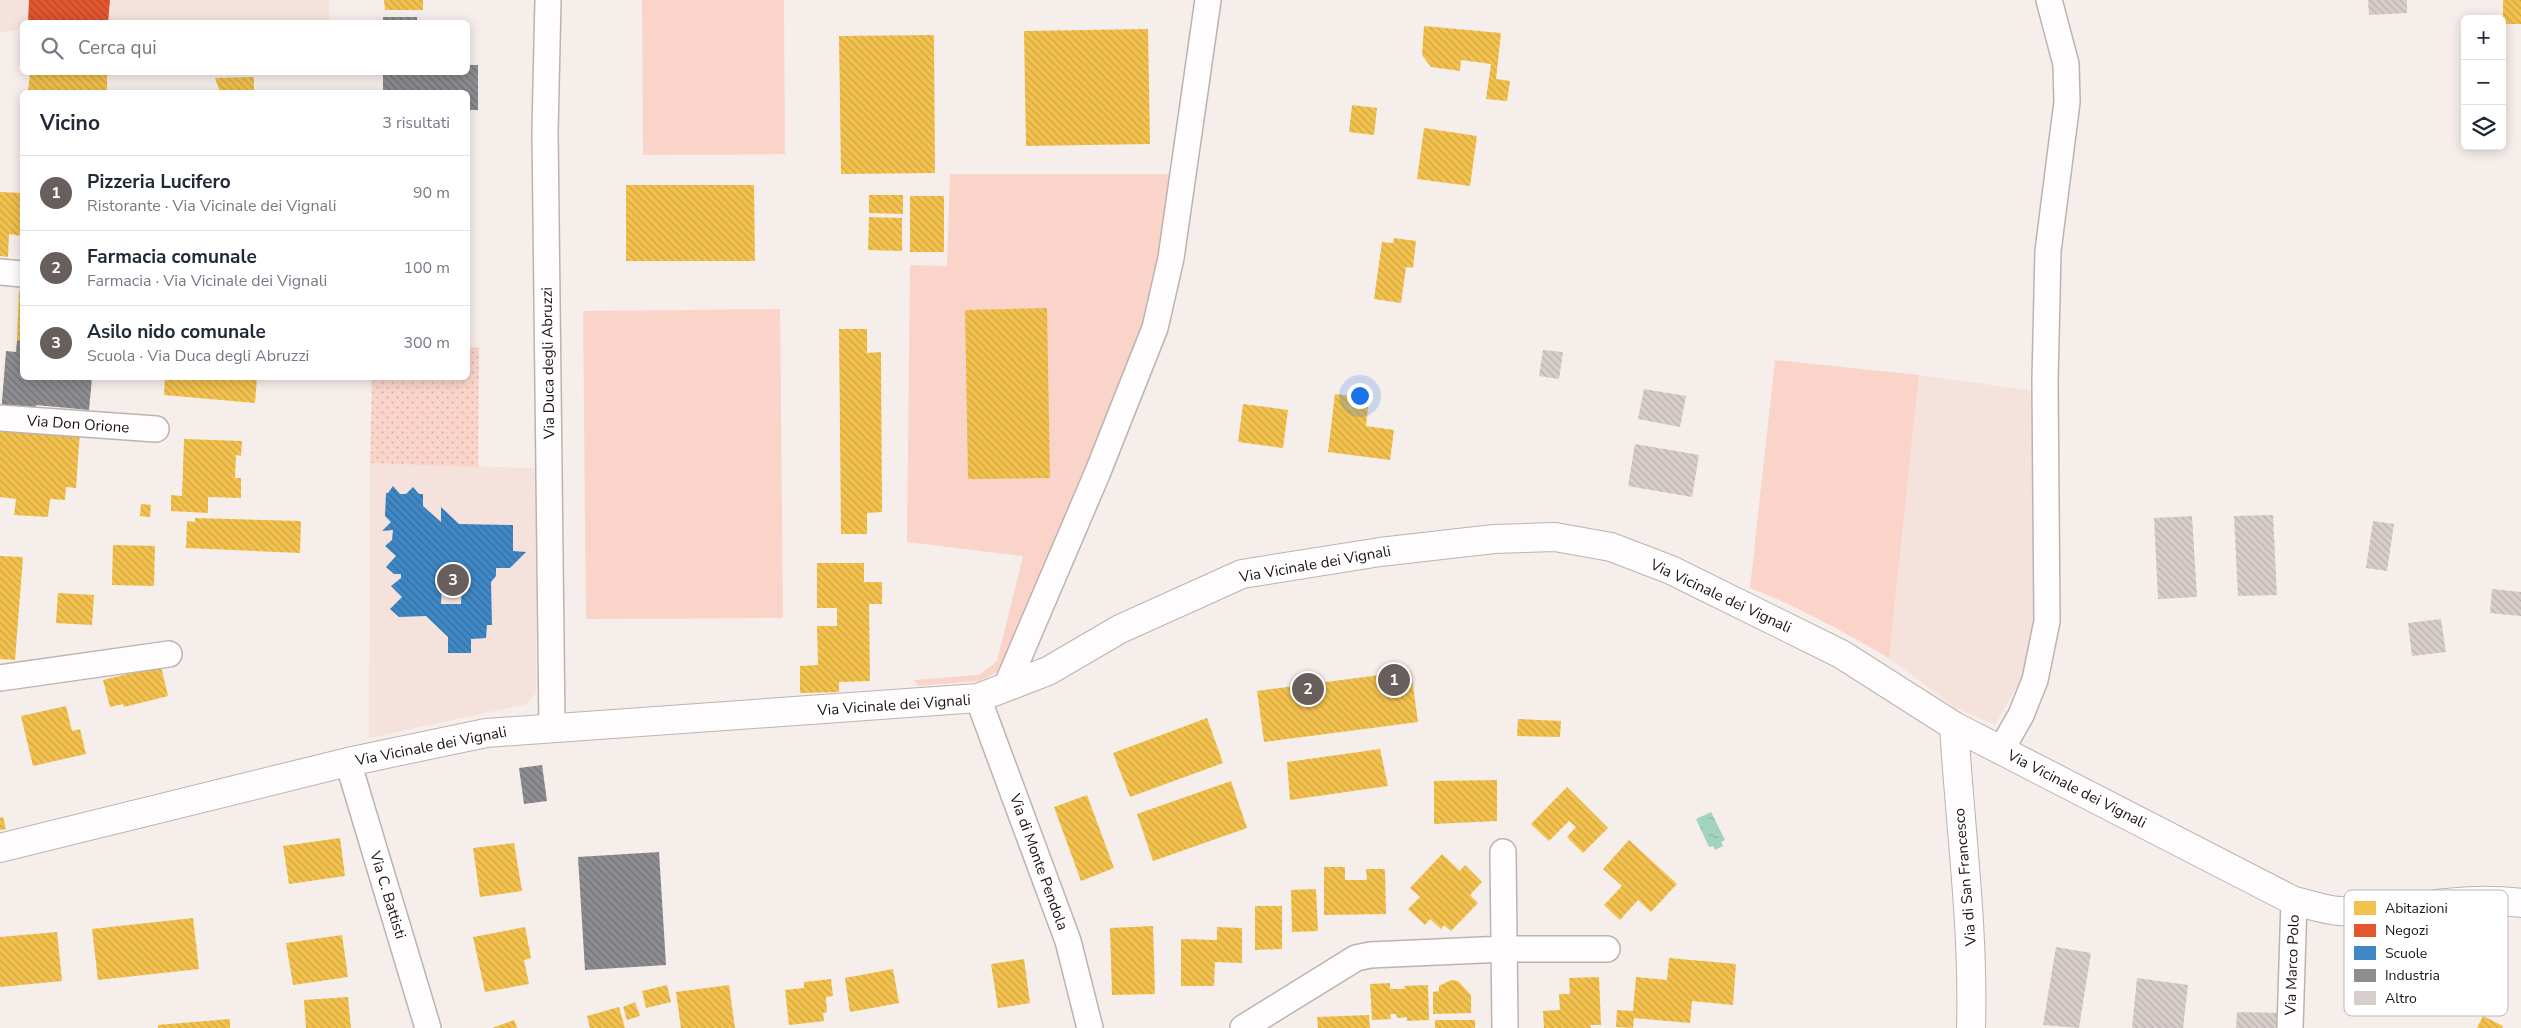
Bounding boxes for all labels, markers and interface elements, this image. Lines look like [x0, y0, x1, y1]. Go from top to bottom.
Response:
map controls [2461, 15, 2506, 150]
button: + [2461, 15, 2506, 60]
search box [20, 20, 470, 75]
icon: search [38, 34, 66, 62]
text: Cerca qui [78, 35, 157, 61]
button: − [2461, 60, 2506, 105]
button: layers [2461, 105, 2506, 150]
text: Vicino [40, 109, 100, 137]
text: 3 risultati [382, 112, 450, 134]
text: Pizzeria Lucifero [87, 169, 231, 195]
text: 1 [51, 182, 61, 204]
text: 90 m [413, 182, 450, 204]
text: Ristorante · Via Vicinale dei Vignali [87, 195, 336, 217]
text: Farmacia comunale [87, 244, 257, 270]
text: 2 [51, 257, 61, 279]
text: 100 m [403, 257, 450, 279]
text: Farmacia · Via Vicinale dei Vignali [87, 270, 327, 292]
street label: Via Duca degli Abruzzi [537, 287, 559, 440]
text: Asilo nido comunale [87, 319, 266, 345]
text: 3 [51, 332, 61, 354]
text: 300 m [403, 332, 450, 354]
text: Scuola · Via Duca degli Abruzzi [87, 345, 309, 367]
your location [1347, 383, 1373, 409]
street label: Via Don Orione [25, 410, 130, 438]
street label: Via Vicinale dei Vignali [1237, 541, 1392, 587]
street label: Via Vicinale dei Vignali [1646, 554, 1795, 638]
pin: 3 [437, 561, 469, 599]
pin: 1 [1378, 661, 1410, 699]
pin: 2 [1292, 670, 1324, 708]
street label: Via Vicinale dei Vignali [816, 690, 971, 720]
street label: Via Vicinale dei Vignali [353, 722, 508, 771]
street label: Via Vicinale dei Vignali [2003, 745, 2150, 833]
street label: Via di Monte Pendola [1005, 790, 1073, 933]
street label: Via di San Francesco [1949, 807, 1981, 948]
street label: Via C. Battisti [365, 848, 411, 941]
legend [2344, 890, 2508, 1016]
text: Abitazioni [2385, 899, 2448, 918]
street label: Via Marco Polo [2280, 914, 2304, 1017]
text: Negozi [2385, 921, 2428, 940]
text: Scuole [2385, 944, 2427, 963]
text: Industria [2385, 966, 2440, 985]
text: Altro [2385, 989, 2417, 1008]

